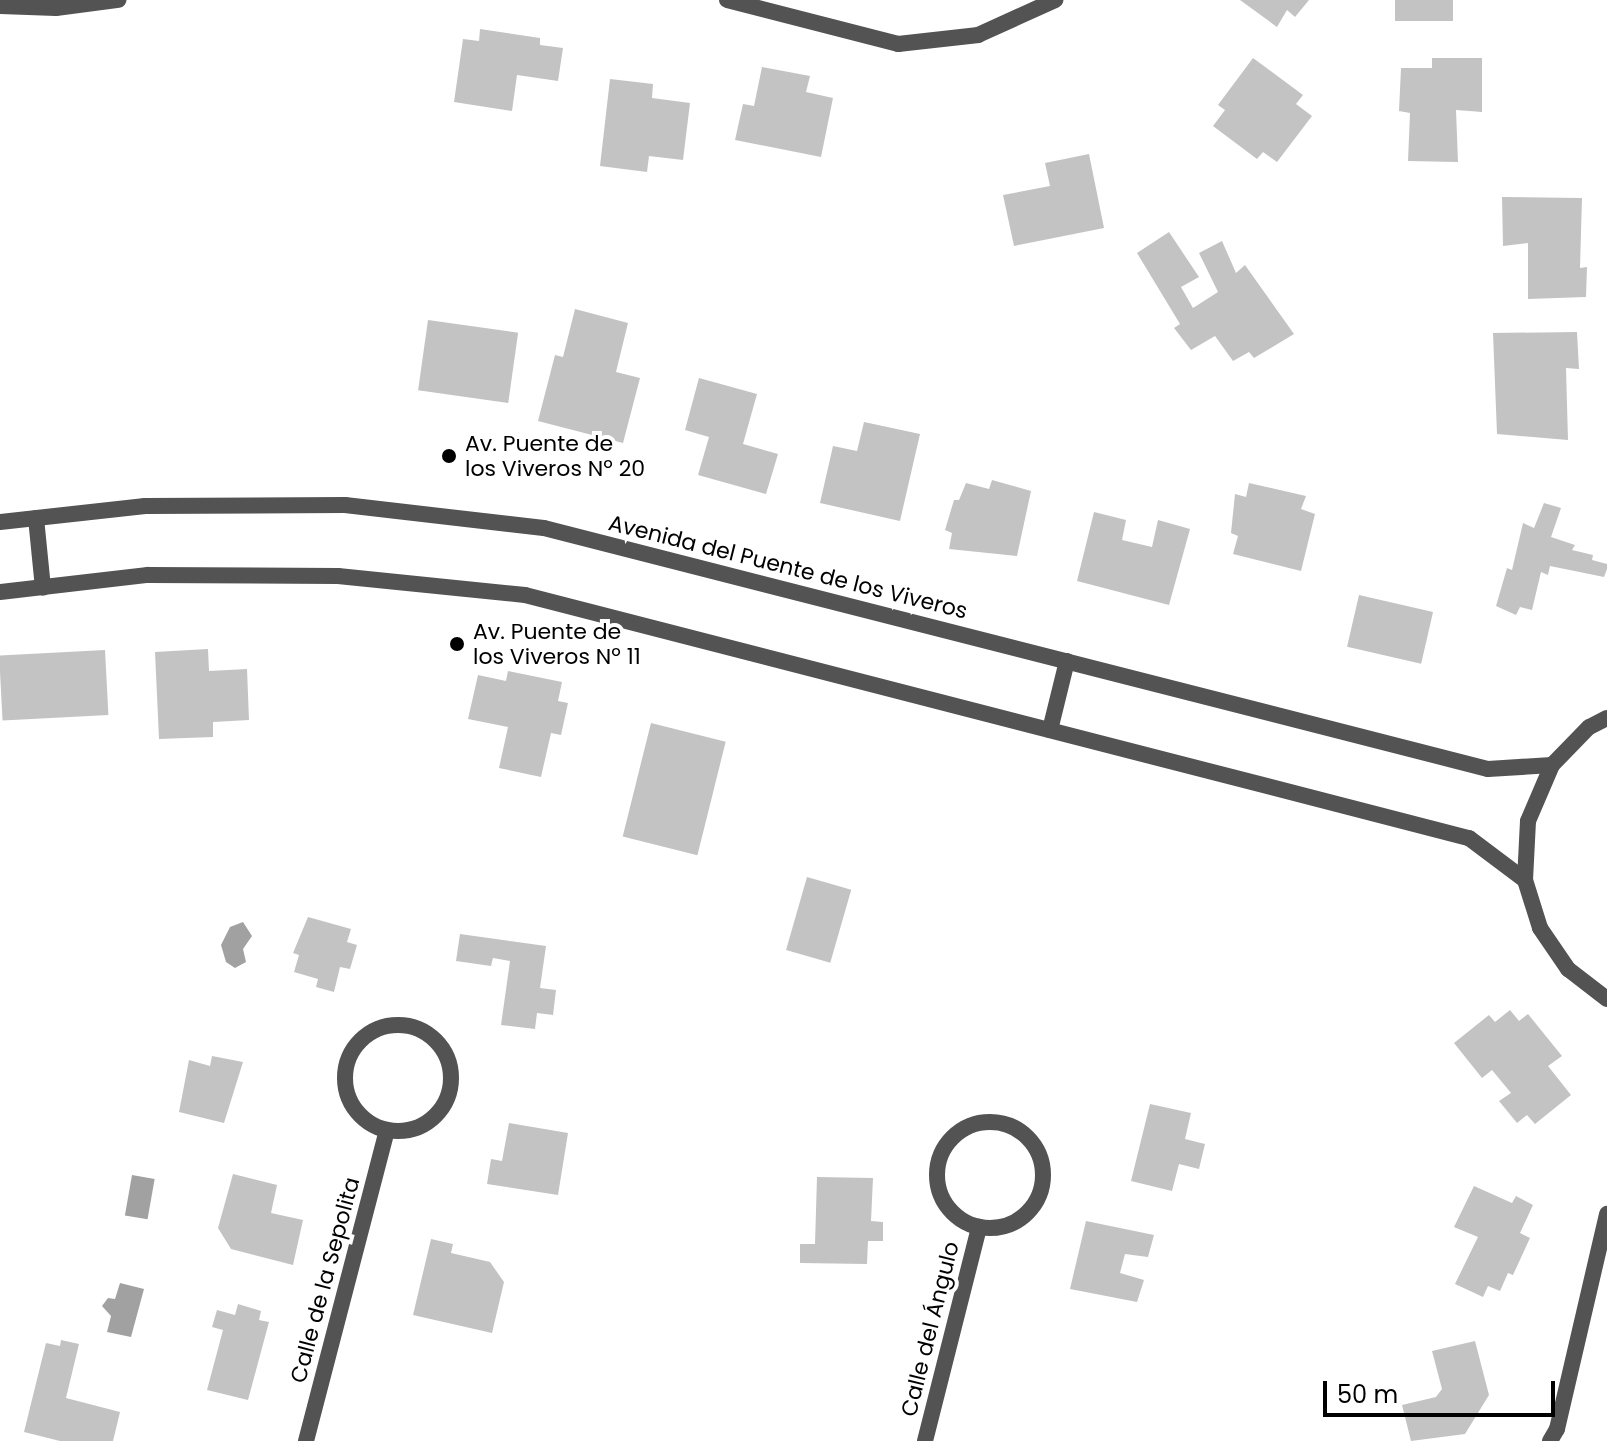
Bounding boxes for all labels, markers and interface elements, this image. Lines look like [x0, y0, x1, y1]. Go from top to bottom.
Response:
place label: Av. Puente de los Viveros Nº 20 [465, 430, 645, 482]
marker: Av. Puente de los Viveros Nº 20 [440, 447, 458, 465]
street label: Avenida del Puente de los Viveros [606, 510, 970, 624]
place label: Av. Puente de los Viveros Nº 11 [473, 618, 641, 670]
marker: Av. Puente de los Viveros Nº 11 [448, 635, 466, 653]
street label: Calle de la Sepolita [285, 1174, 365, 1386]
street label: Calle del Ángulo [895, 1239, 965, 1419]
scale bar [1327, 1365, 1559, 1415]
text: 50 m [1337, 1378, 1398, 1411]

